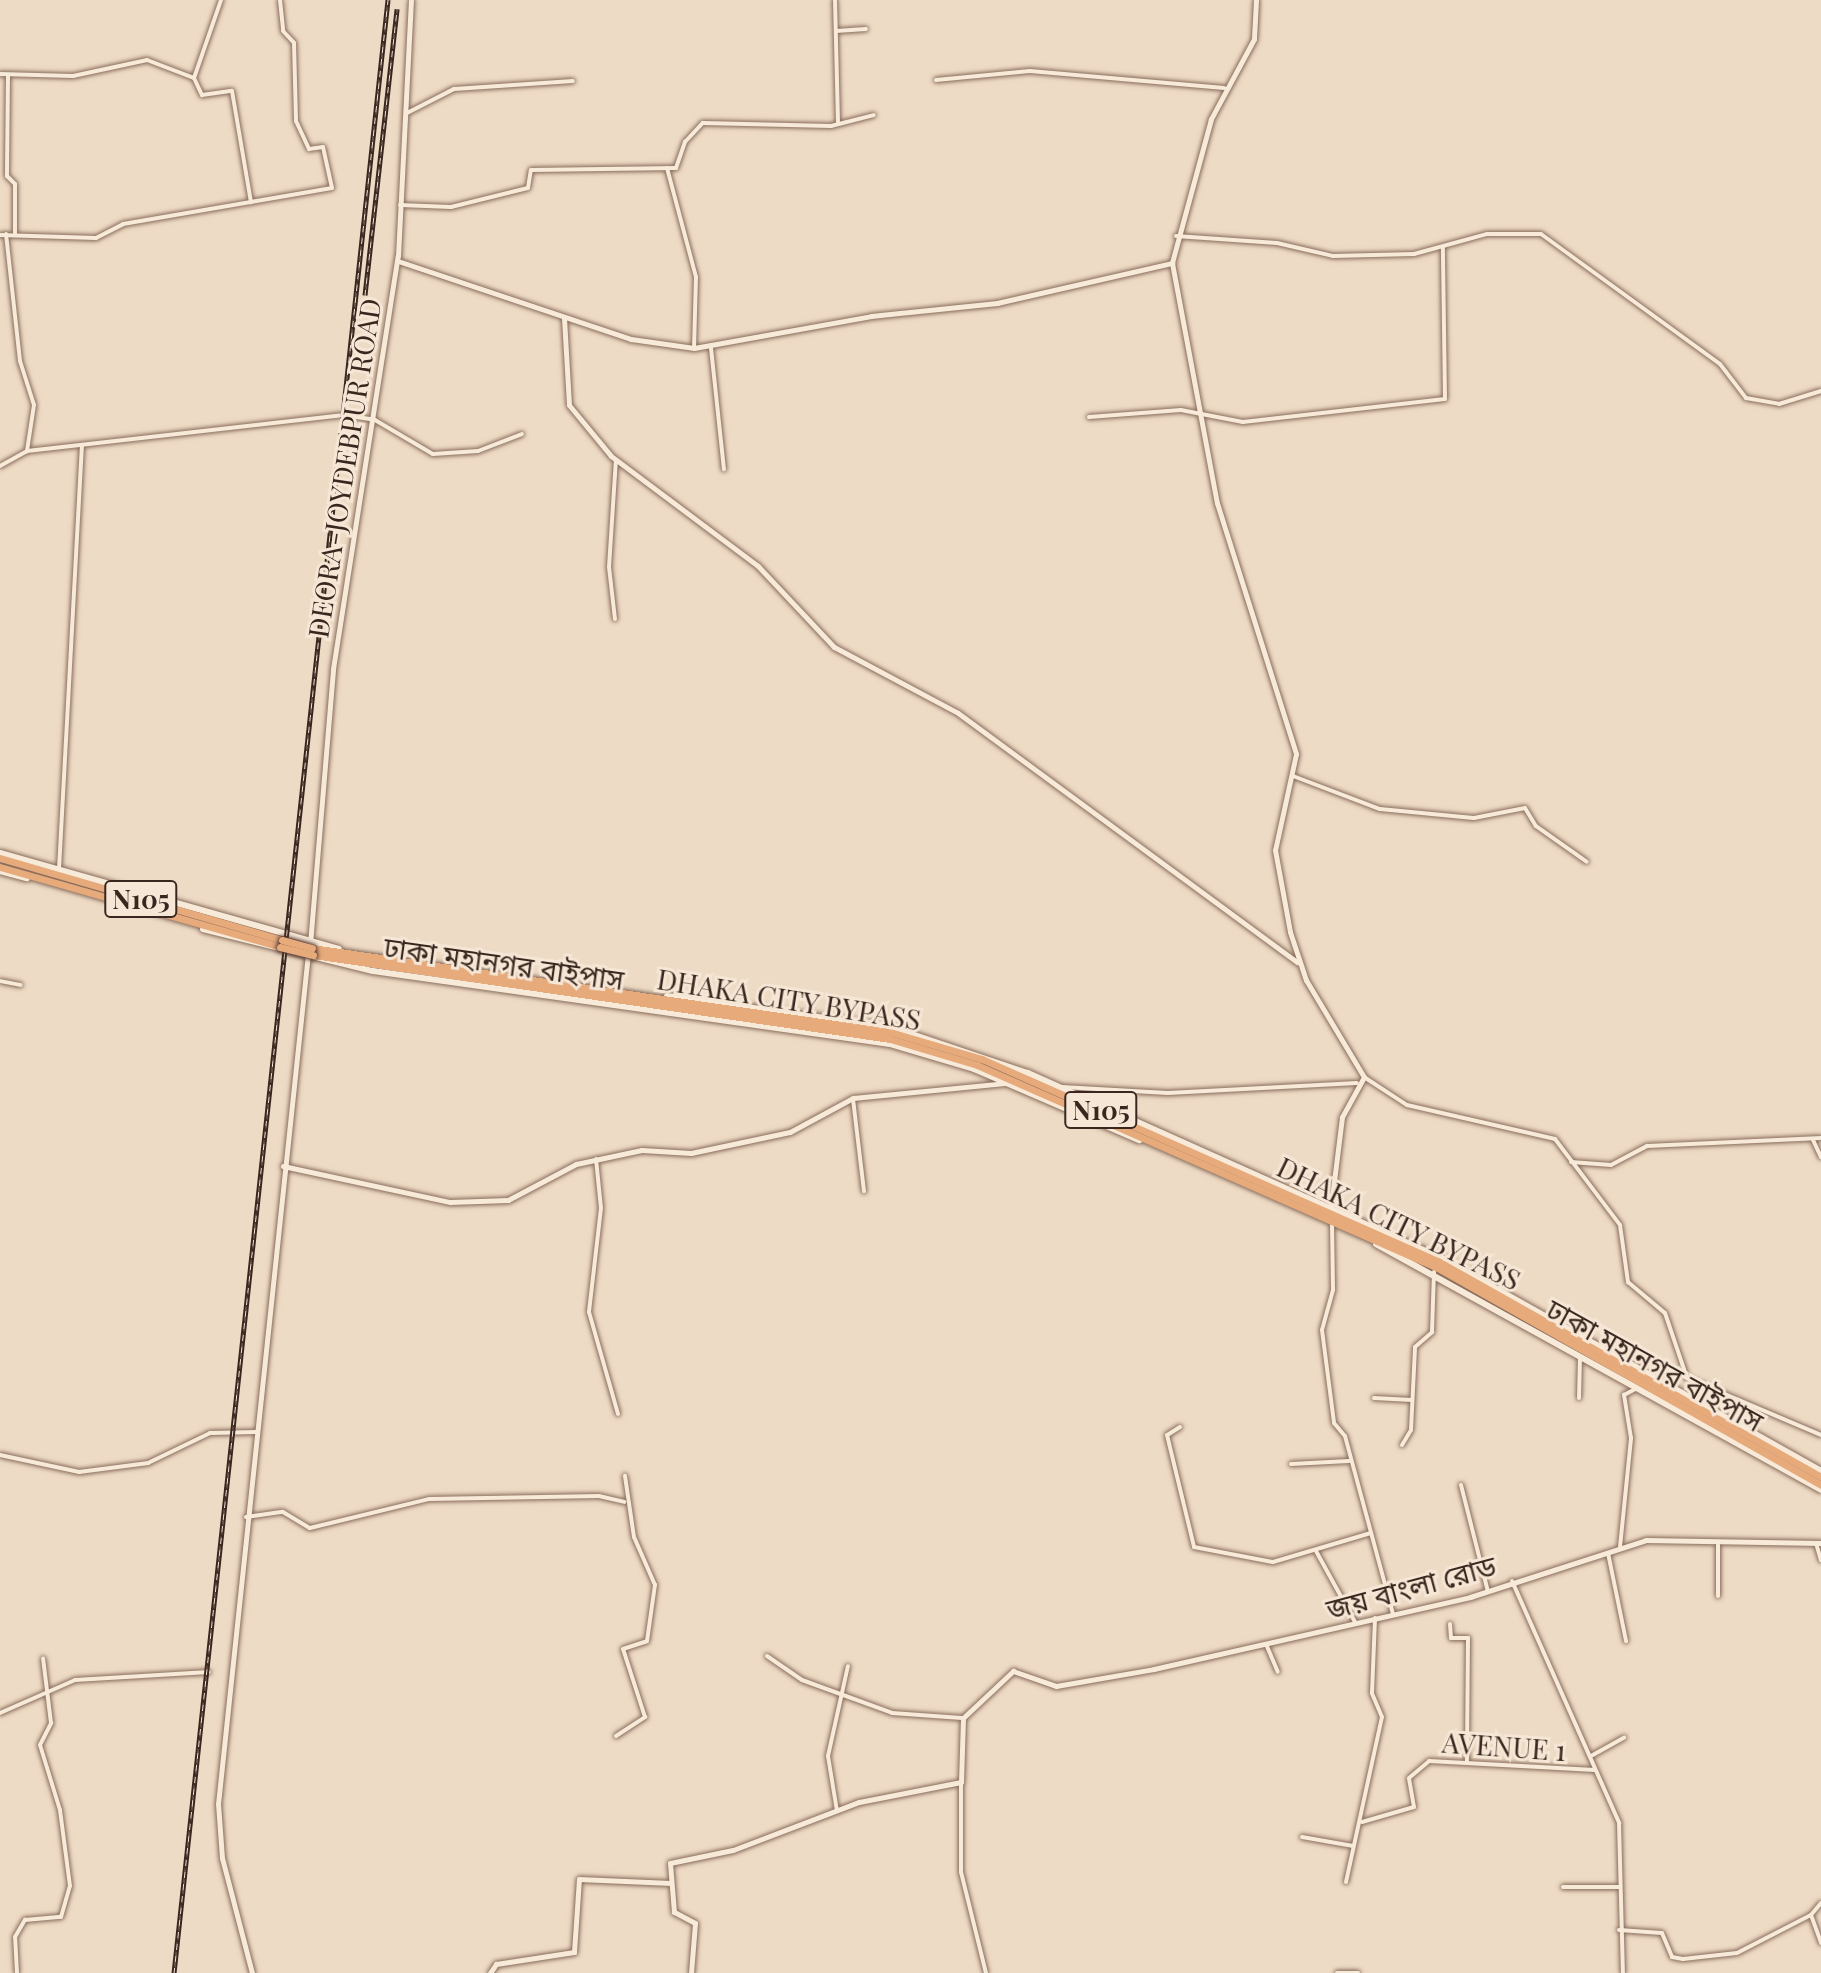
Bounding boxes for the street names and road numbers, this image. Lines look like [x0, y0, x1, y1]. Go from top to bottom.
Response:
street label: DEORA-JOYDEBPUR ROAD [301, 296, 387, 640]
road number: N105 [103, 877, 179, 921]
street label: ঢাকা মহানগর বাইপাস [382, 930, 626, 996]
street label: DHAKA CITY BYPASS [654, 961, 924, 1037]
road number: N105 [1063, 1088, 1139, 1132]
street label: DHAKA CITY BYPASS [1271, 1149, 1527, 1297]
street label: ঢাকা মহানগর বাইপাস [1541, 1292, 1769, 1438]
street label: জয় বাংলা রোড [1323, 1548, 1499, 1626]
street label: AVENUE 1 [1441, 1725, 1567, 1767]

